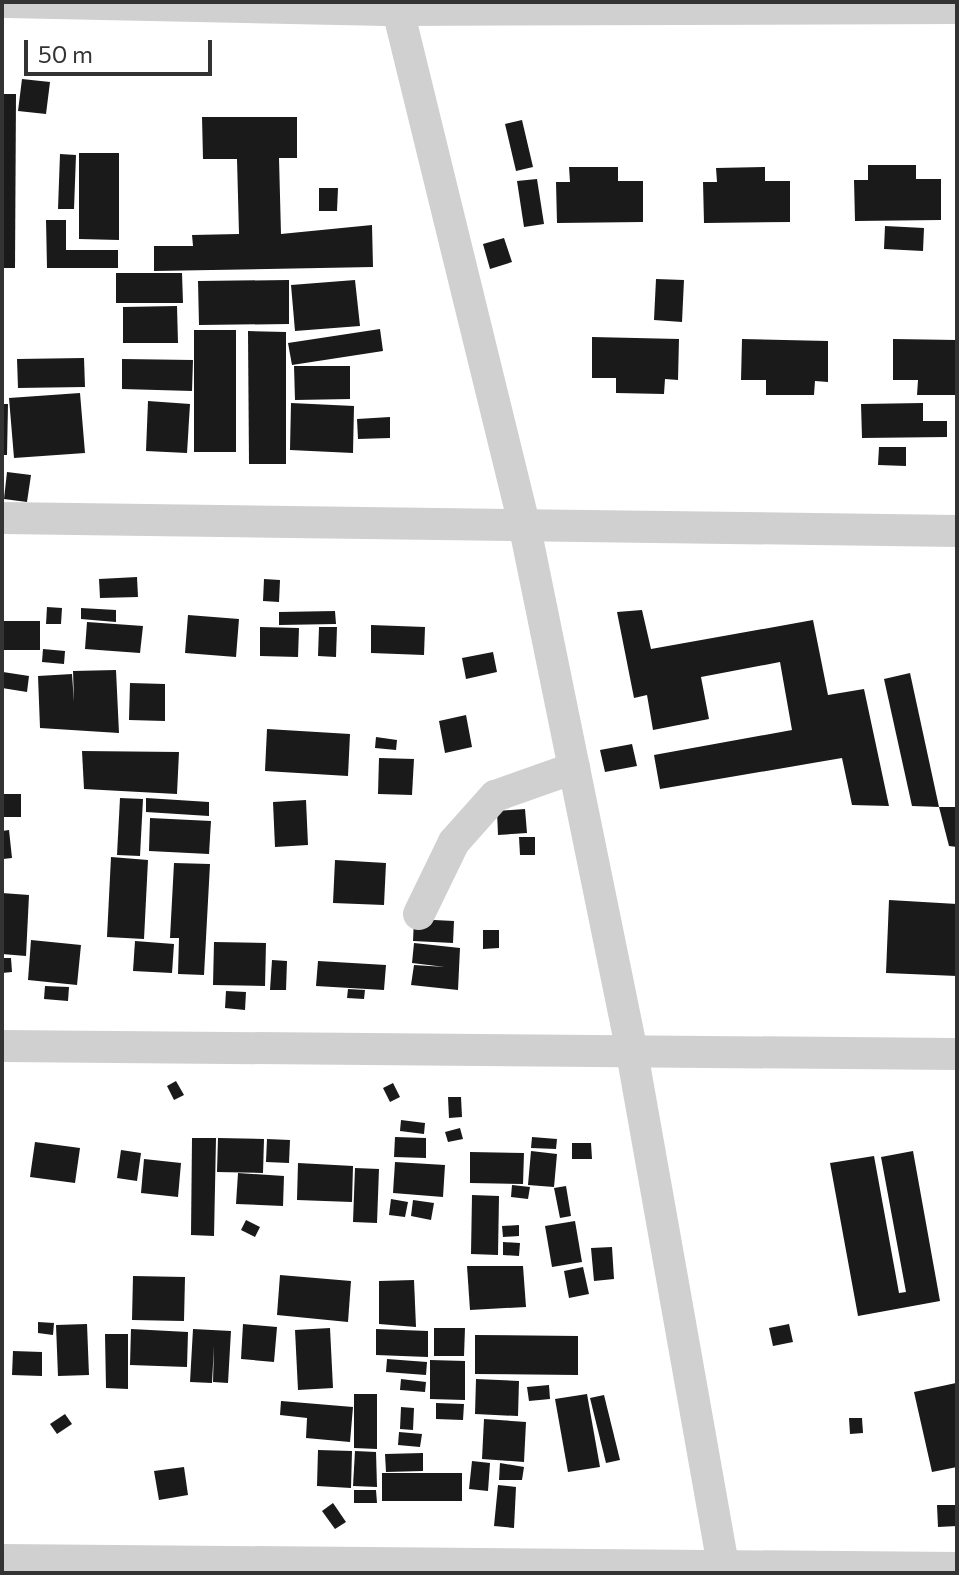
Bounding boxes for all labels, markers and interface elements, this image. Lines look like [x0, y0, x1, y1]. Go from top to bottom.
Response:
scale bar [28, 24, 216, 74]
text: 50 m [38, 39, 93, 68]

